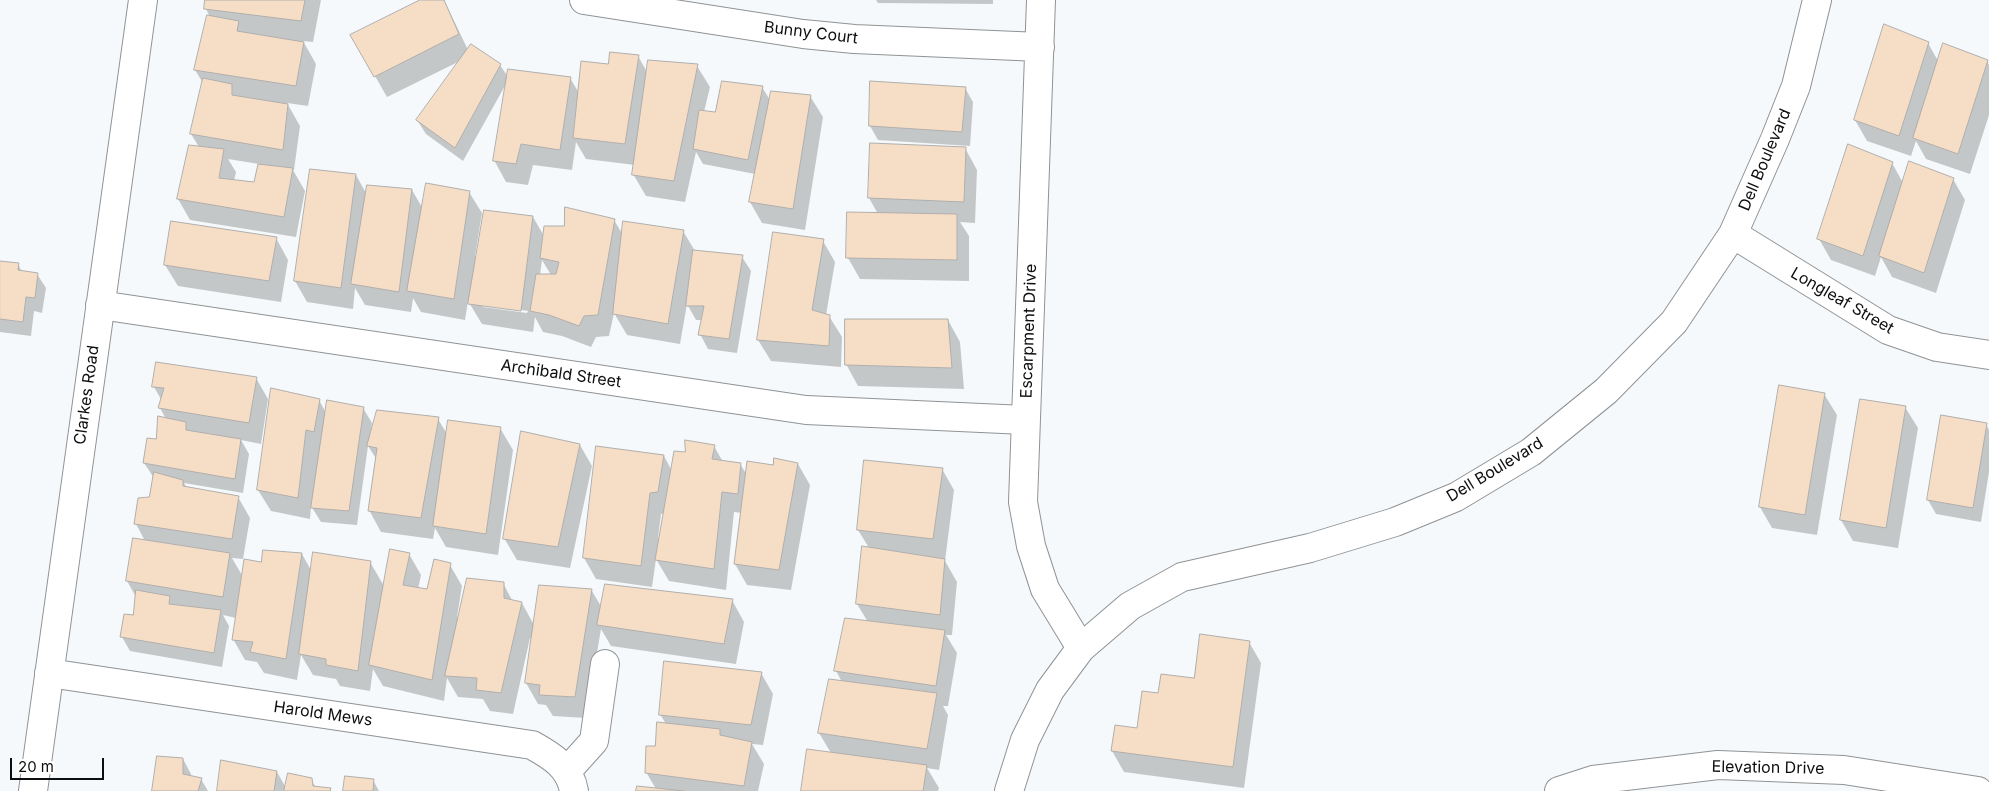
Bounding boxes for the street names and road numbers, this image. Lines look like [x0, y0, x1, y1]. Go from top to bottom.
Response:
street label: Bunny Court [763, 18, 859, 48]
street label: Dell Boulevard [1735, 106, 1795, 214]
street label: Escarpment Drive [1017, 263, 1041, 399]
street label: Longleaf Street [1787, 264, 1897, 338]
street label: Clarkes Road [71, 344, 103, 446]
street label: Archibald Street [499, 356, 623, 392]
street label: Dell Boulevard [1443, 434, 1547, 506]
street label: Harold Mews [272, 698, 374, 730]
street label: Elevation Drive [1711, 757, 1825, 779]

